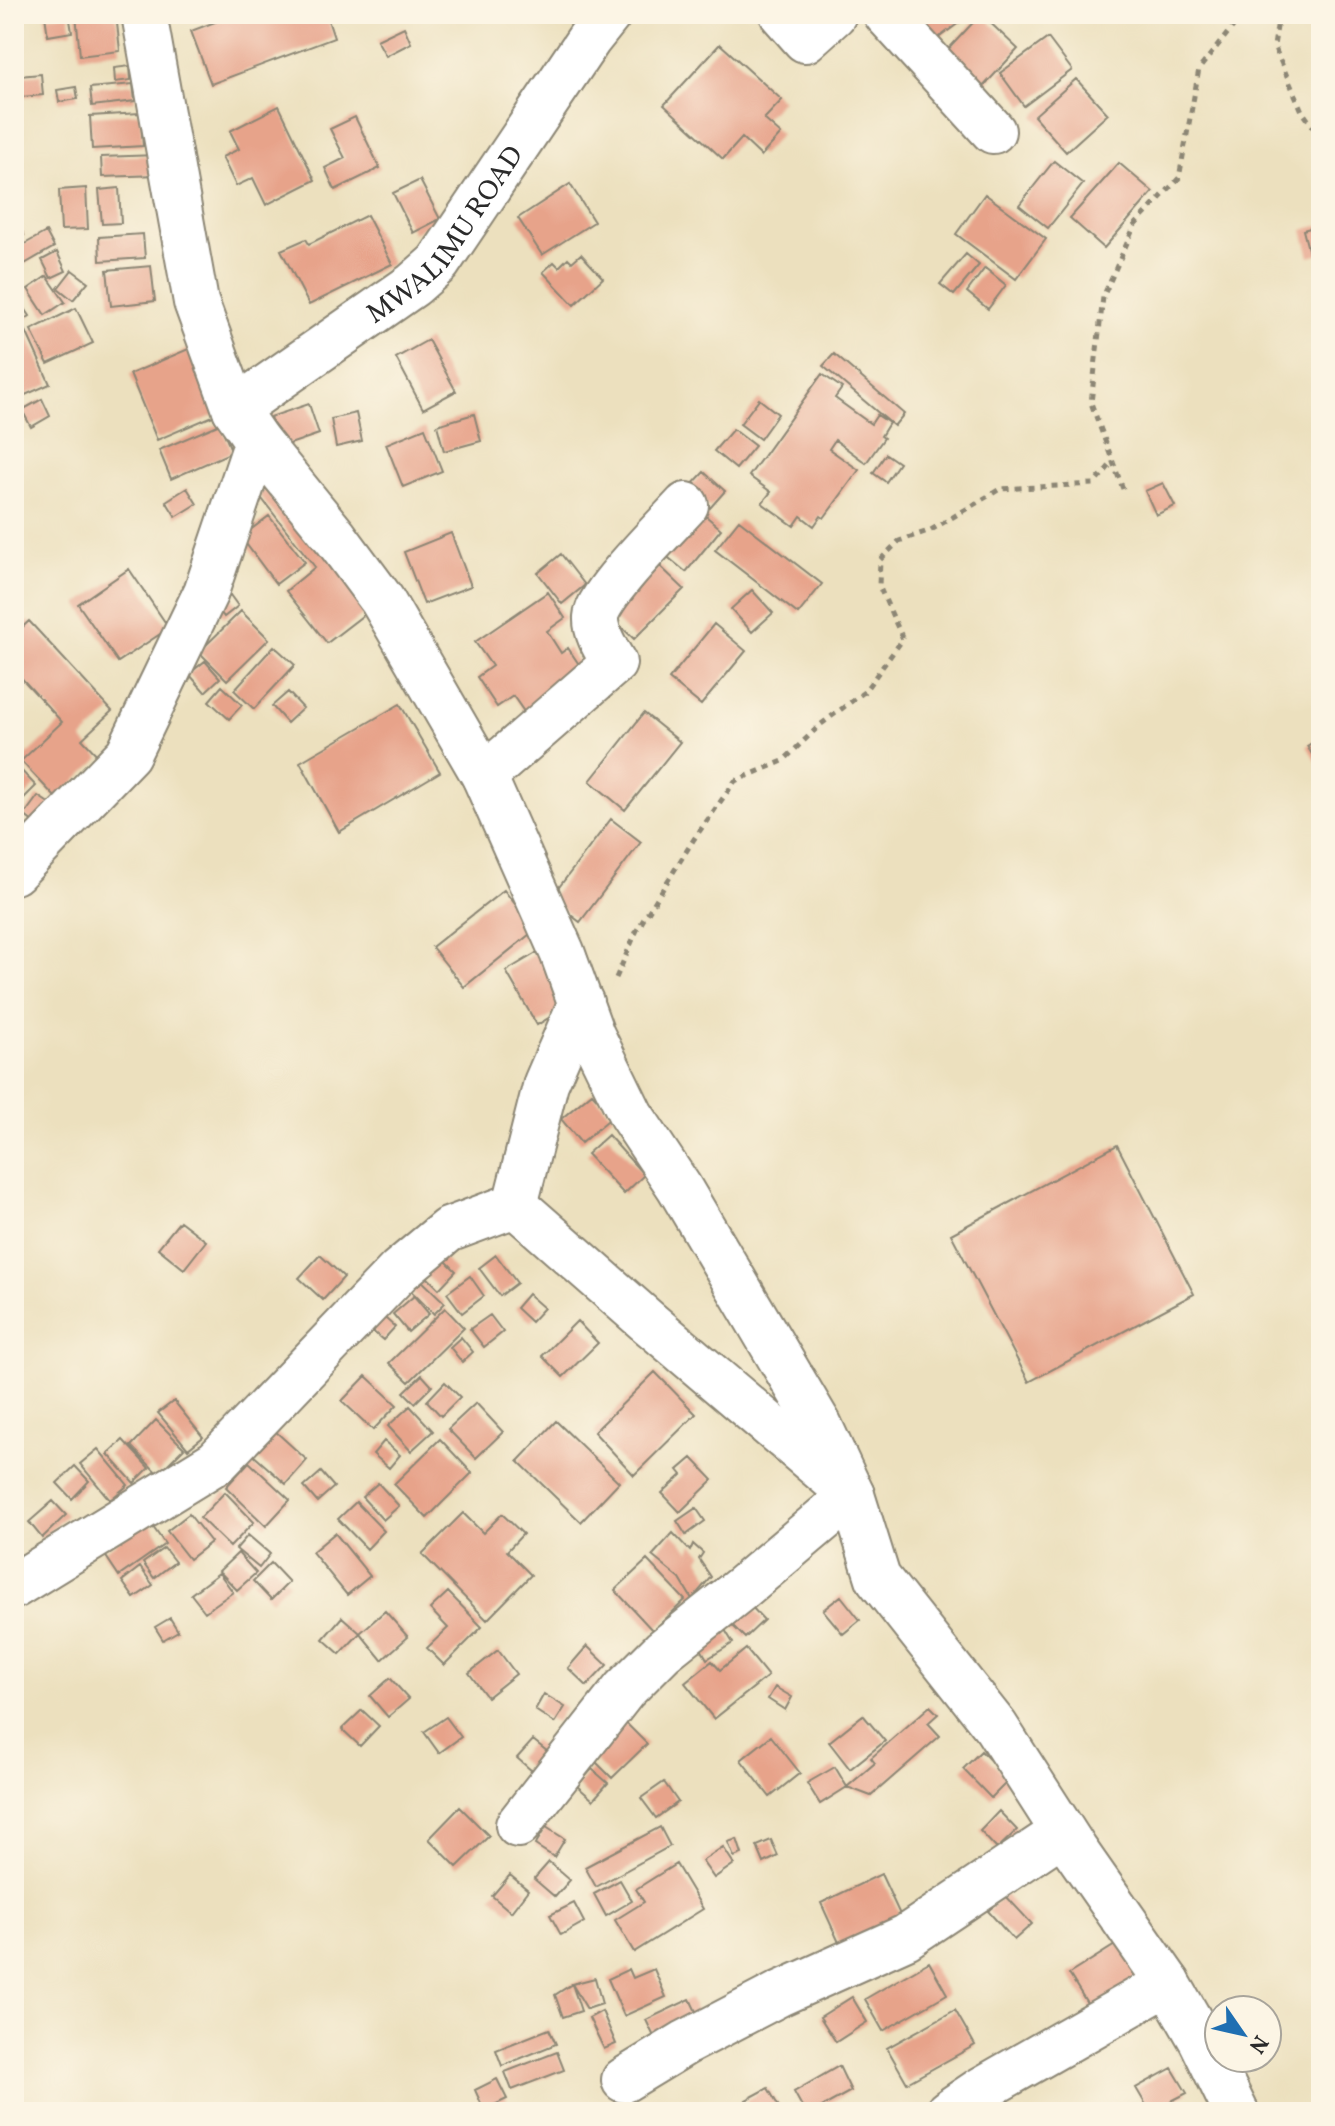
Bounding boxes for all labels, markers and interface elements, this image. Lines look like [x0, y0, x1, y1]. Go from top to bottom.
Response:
street label: MWALIMU ROAD [359, 138, 534, 334]
north arrow [1203, 1994, 1283, 2074]
text: N [1240, 2028, 1275, 2059]

